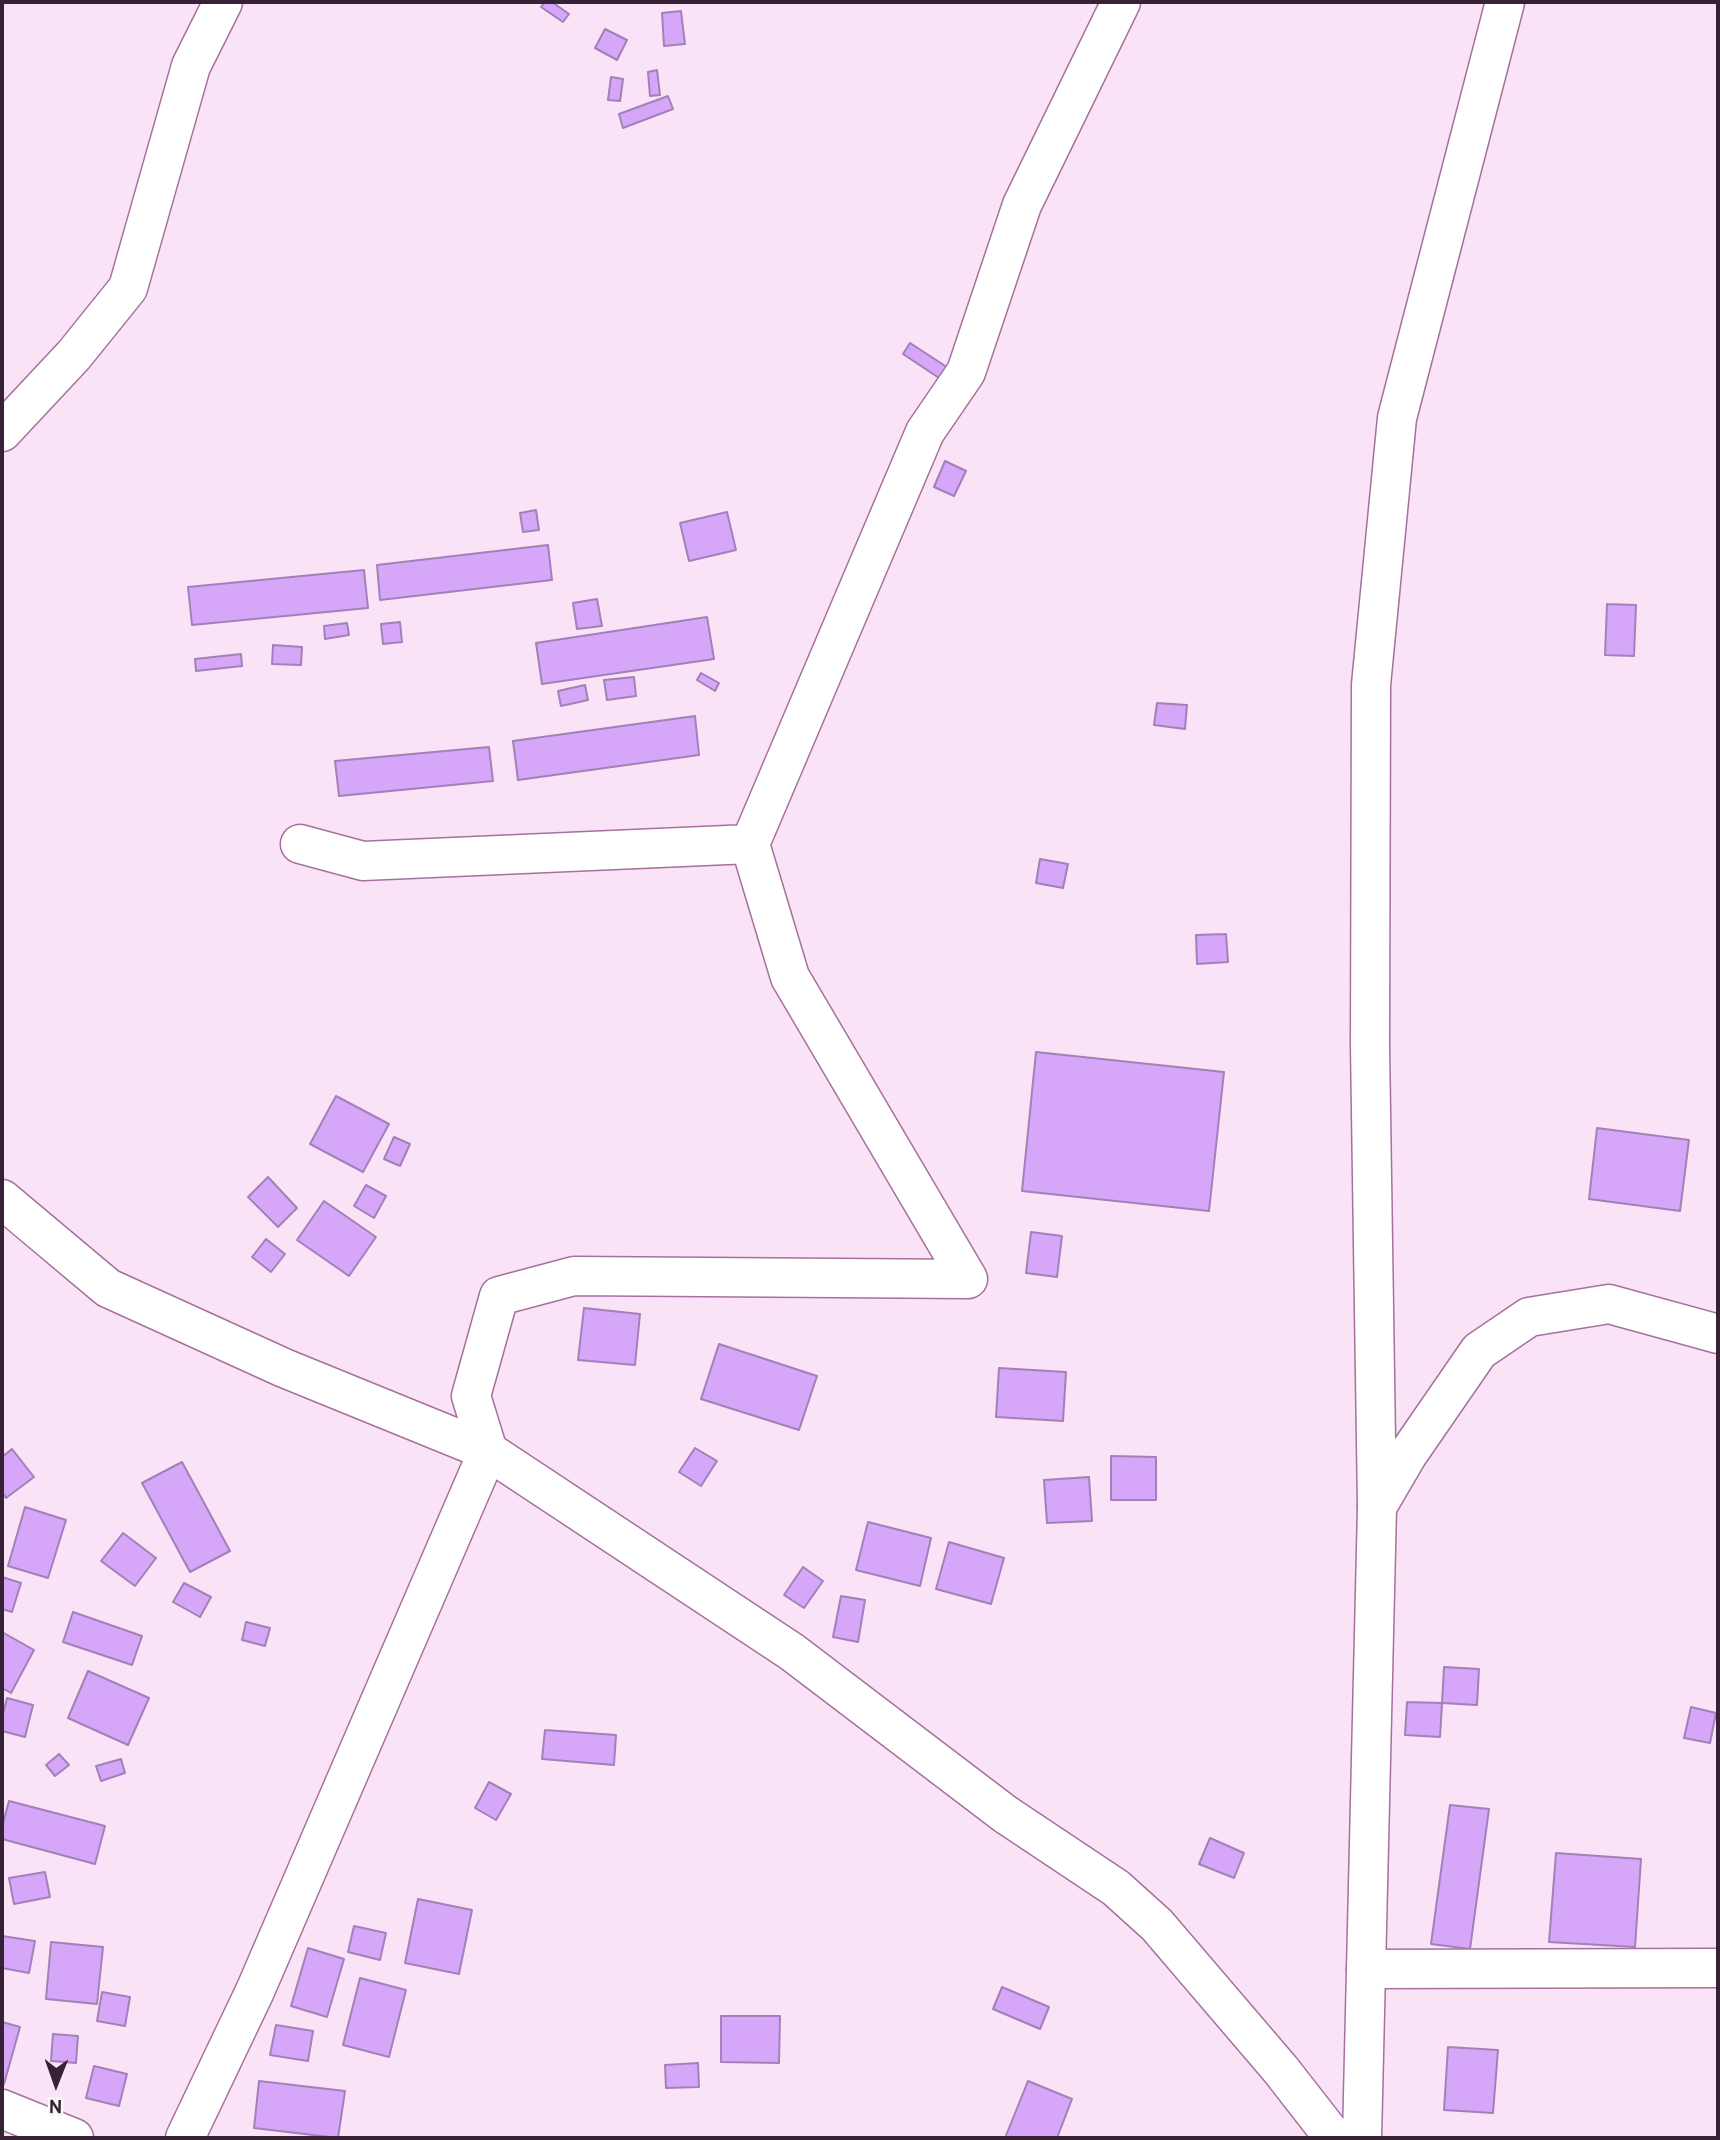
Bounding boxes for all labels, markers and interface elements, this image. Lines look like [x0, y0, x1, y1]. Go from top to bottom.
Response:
north arrow [21, 2049, 91, 2119]
text: N [49, 2093, 63, 2117]

